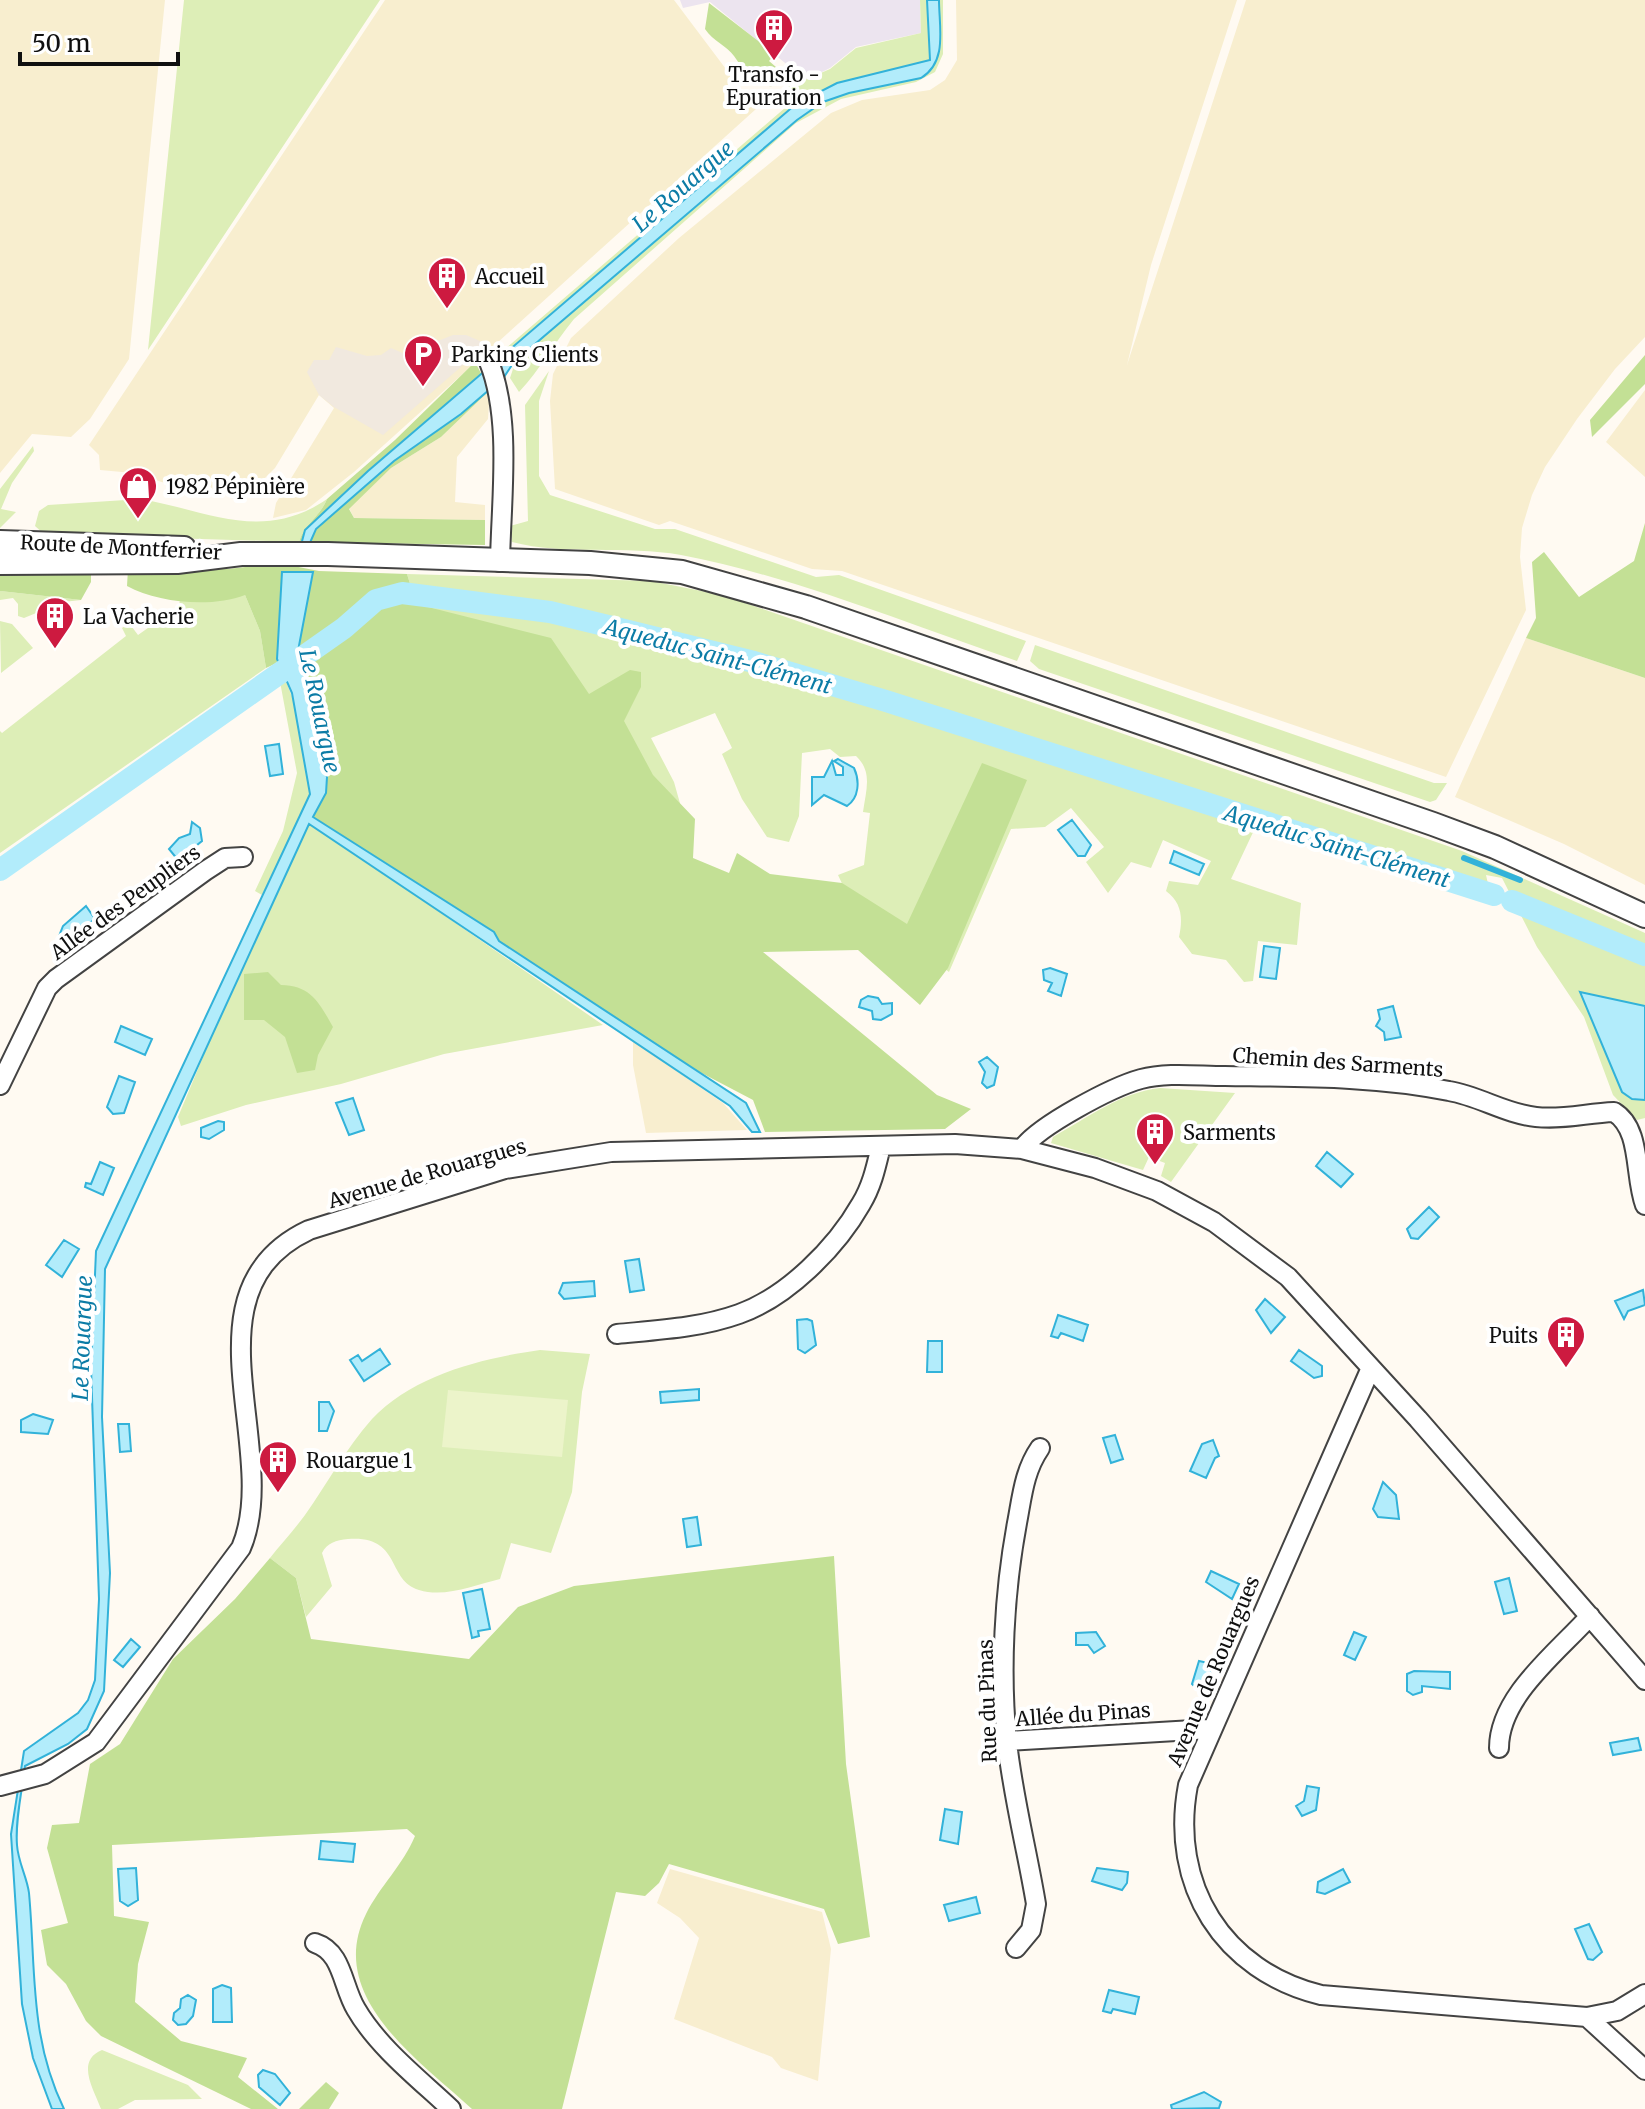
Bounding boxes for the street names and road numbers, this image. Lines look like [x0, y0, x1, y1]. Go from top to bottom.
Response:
street label: Route de Montferrier [20, 529, 222, 565]
street label: Allée des Peupliers [44, 839, 205, 965]
street label: Chemin des Sarments [1232, 1042, 1444, 1082]
street label: Avenue de Rouargues [324, 1133, 529, 1213]
street label: Avenue de Rouargues [1161, 1572, 1264, 1771]
street label: Rue du Pinas [972, 1639, 1002, 1763]
street label: Allée du Pinas [1014, 1697, 1151, 1731]

